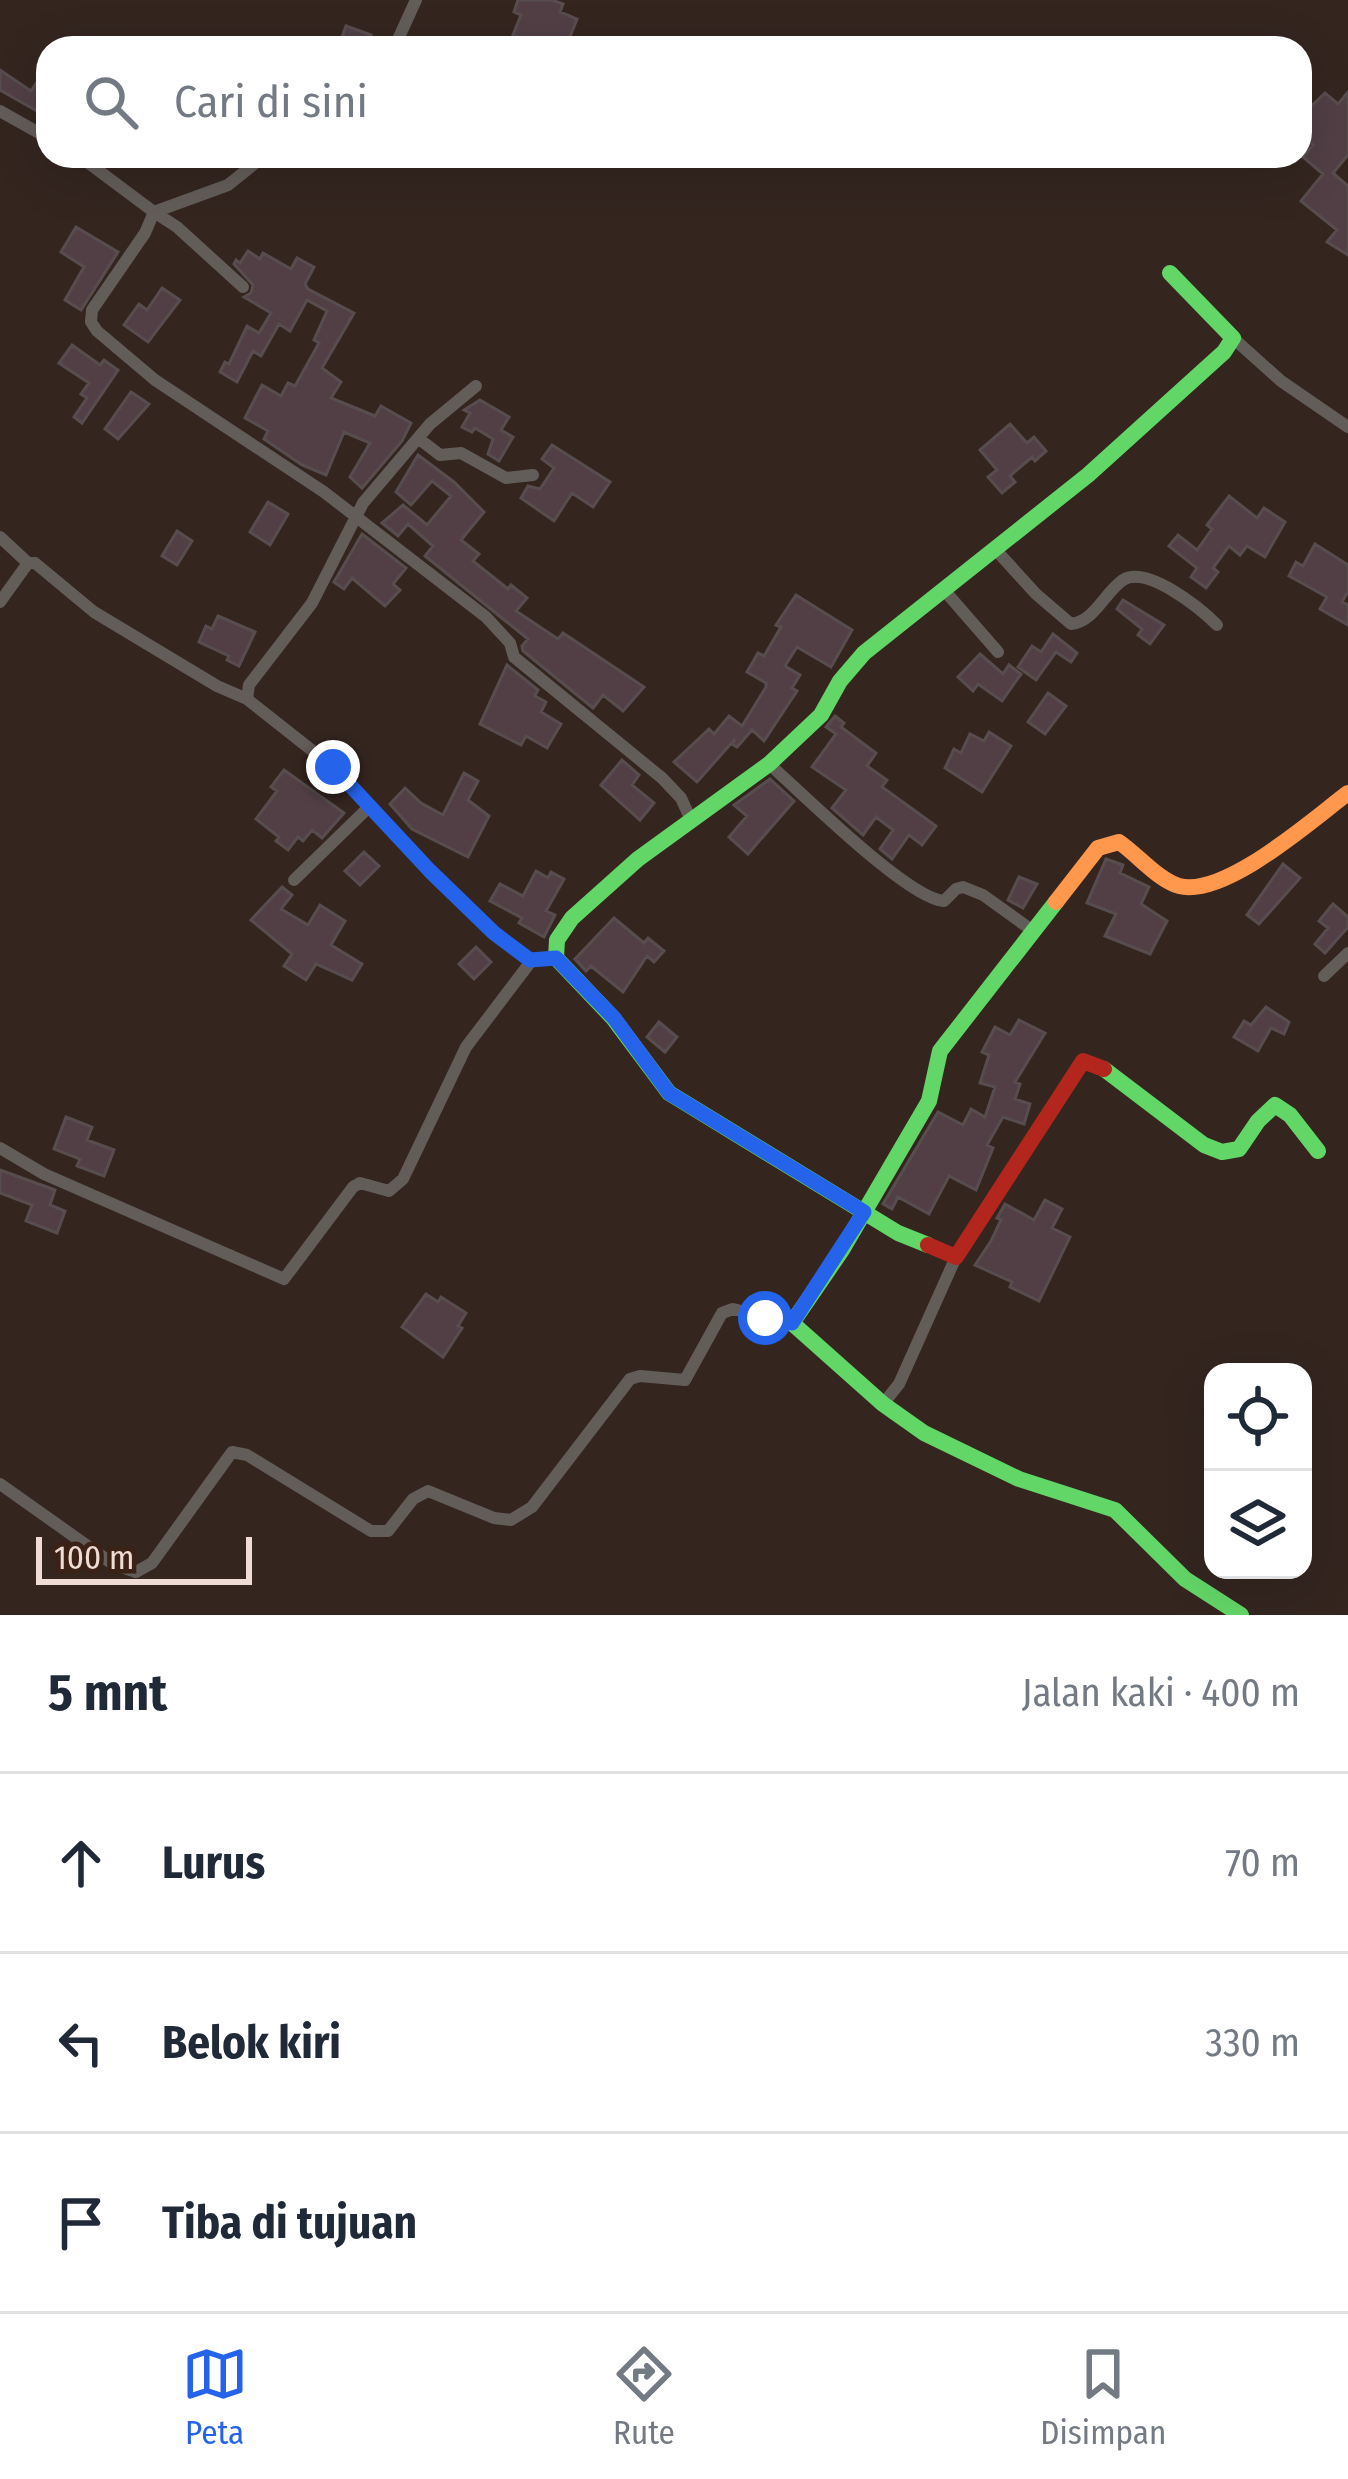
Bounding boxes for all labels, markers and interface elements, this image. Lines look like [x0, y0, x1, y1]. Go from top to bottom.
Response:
search box [36, 36, 1312, 168]
icon: search [78, 69, 144, 135]
text: Cari di sini [174, 75, 368, 129]
route end [306, 740, 360, 794]
route start [738, 1291, 792, 1345]
map controls [1204, 1363, 1312, 1579]
button: locate [1204, 1363, 1312, 1471]
button: layers [1204, 1471, 1312, 1579]
scale bar [36, 1531, 252, 1584]
text: 100 m [54, 1538, 134, 1578]
text: 5 mnt [48, 1662, 167, 1724]
text: Jalan kaki · 400 m [1022, 1670, 1300, 1716]
icon: ahead [48, 1830, 114, 1896]
text: Lurus [162, 1836, 265, 1890]
text: 70 m [1225, 1840, 1300, 1886]
icon: left [48, 2010, 114, 2076]
text: Belok kiri [162, 2016, 341, 2070]
text: 330 m [1205, 2020, 1300, 2066]
icon: arrive [48, 2190, 114, 2256]
text: Tiba di tujuan [162, 2196, 417, 2250]
tab: Peta [182, 2341, 248, 2453]
tab: Rute [611, 2341, 677, 2453]
tab: Disimpan [1040, 2341, 1166, 2453]

